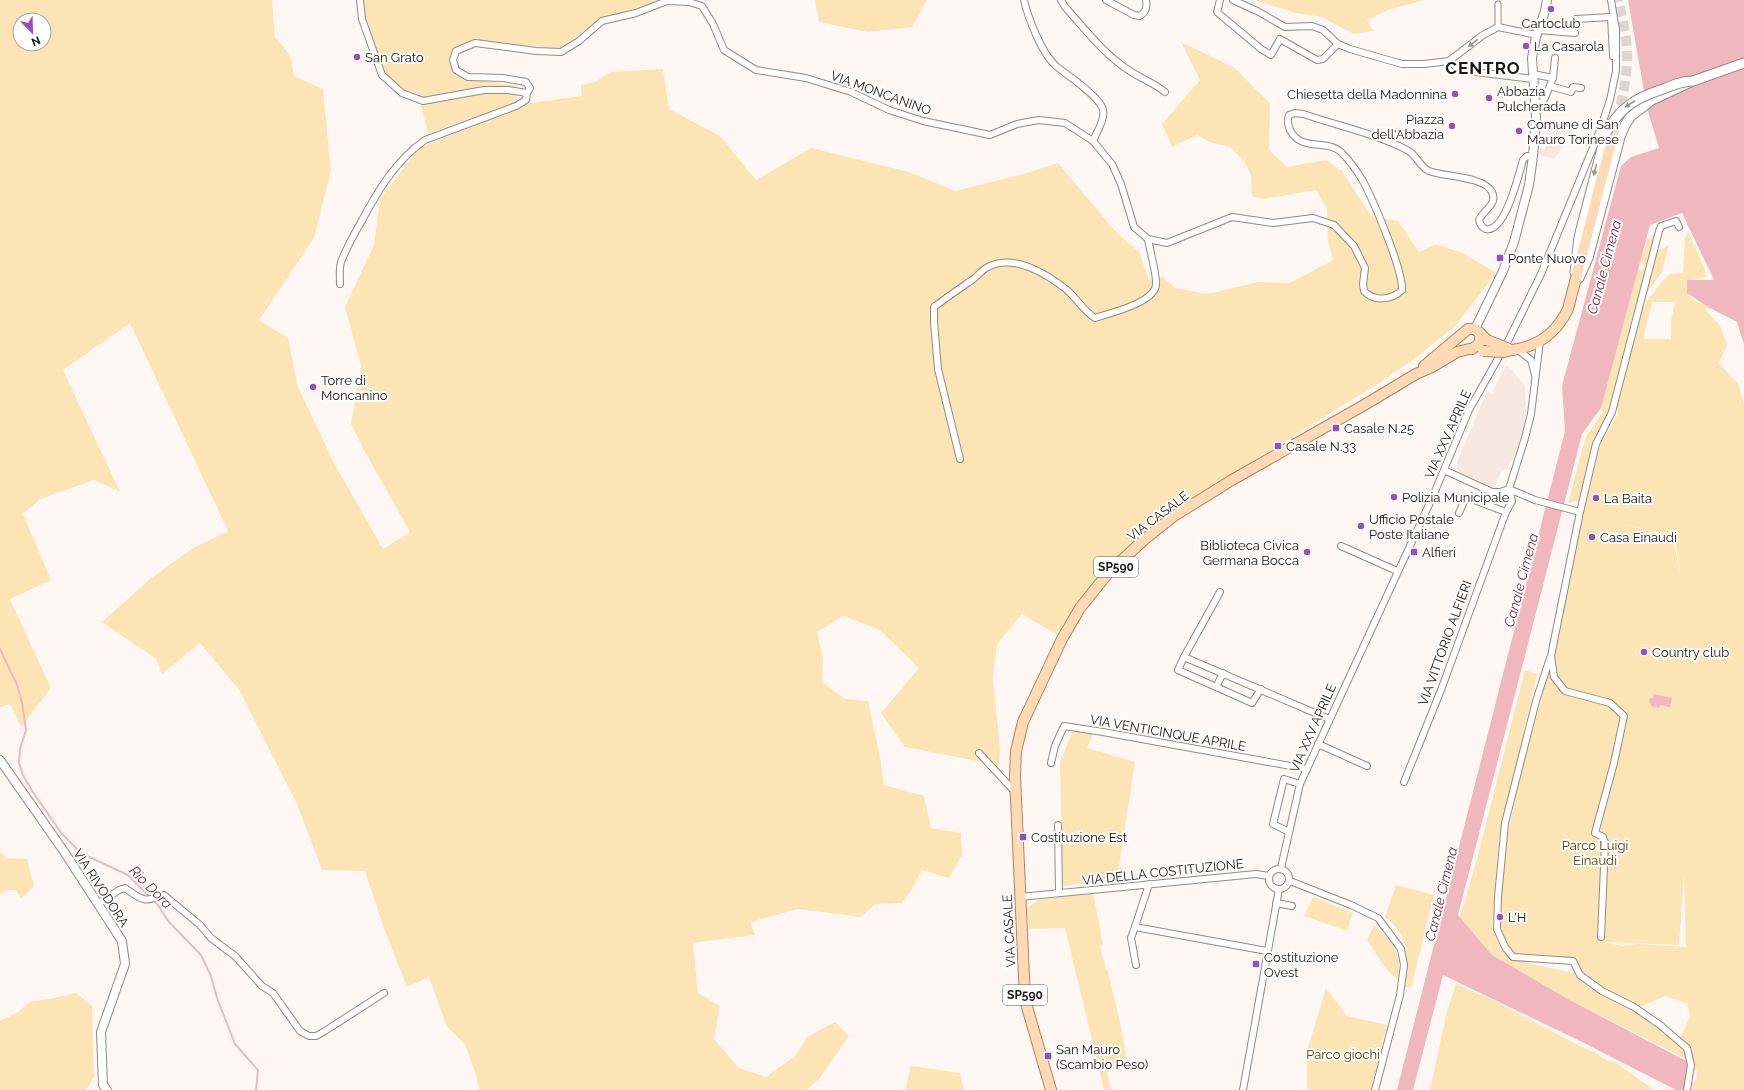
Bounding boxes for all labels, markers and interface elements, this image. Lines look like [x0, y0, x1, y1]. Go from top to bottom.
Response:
marker: Cartoclub [1546, 4, 1556, 14]
north arrow [12, 12, 52, 52]
place label: Cartoclub [1522, 16, 1580, 31]
text: N [29, 33, 42, 48]
one-way arrow [1467, 39, 1478, 47]
place label: La Casarola [1534, 39, 1604, 54]
marker: La Casarola [1521, 41, 1531, 51]
place label: San Grato [365, 50, 424, 65]
marker: San Grato [352, 52, 362, 62]
district label: CENTRO [1445, 58, 1521, 78]
street label: VIA MONCANINO [829, 68, 933, 118]
place label: Abbazia Pulcherada [1497, 84, 1565, 114]
place label: Chiesetta della Madonnina [1287, 87, 1447, 102]
marker: Chiesetta della Madonnina [1450, 89, 1460, 99]
marker: Abbazia Pulcherada [1484, 93, 1494, 103]
one-way arrow [1625, 100, 1636, 107]
place label: Piazza dell'Abbazia [1371, 112, 1444, 142]
place label: Comune di San Mauro Torinese [1527, 117, 1619, 147]
marker: Piazza dell'Abbazia [1447, 121, 1457, 131]
marker: Comune di San Mauro Torinese [1514, 126, 1524, 136]
one-way arrow [1592, 164, 1598, 177]
water label: Canale Cimena [1584, 218, 1624, 316]
place label: Ponte Nuovo [1508, 251, 1586, 266]
marker: Ponte Nuovo [1495, 253, 1505, 263]
place label: Torre di Moncanino [321, 373, 388, 403]
marker: Torre di Moncanino [308, 382, 318, 392]
street label: VIA XXV APRILE [1422, 387, 1474, 481]
place label: Casale N.25 [1344, 421, 1414, 436]
marker: Casale N.25 [1331, 423, 1341, 433]
place label: Casale N.33 [1286, 439, 1356, 454]
marker: Casale N.33 [1273, 441, 1283, 451]
street label: VIA CASALE [1124, 488, 1192, 544]
place label: Polizia Municipale [1402, 490, 1510, 505]
place label: La Baita [1604, 491, 1652, 506]
marker: Polizia Municipale [1389, 492, 1399, 502]
marker: La Baita [1591, 493, 1601, 503]
place label: Ufficio Postale Poste Italiane [1369, 512, 1454, 542]
marker: Ufficio Postale Poste Italiane [1356, 521, 1366, 531]
place label: Casa Einaudi [1600, 530, 1677, 545]
water label: Canale Cimena [1501, 531, 1541, 629]
marker: Casa Einaudi [1587, 532, 1597, 542]
place label: Biblioteca Civica Germana Bocca [1200, 538, 1299, 568]
place label: Alfieri [1422, 545, 1456, 560]
marker: Biblioteca Civica Germana Bocca [1302, 547, 1312, 557]
marker: Alfieri [1409, 547, 1419, 557]
road number: SP590 [1094, 557, 1138, 577]
street label: VIA VITTORIO ALFIERI [1415, 578, 1475, 708]
place label: Country club [1652, 645, 1729, 660]
marker: Country club [1639, 647, 1649, 657]
street label: VIA XXV APRILE [1287, 681, 1339, 775]
street label: VIA VENTICINQUE APRILE [1089, 712, 1247, 754]
place label: Costituzione Est [1031, 830, 1128, 845]
marker: Costituzione Est [1018, 832, 1028, 842]
park label: Parco Luigi Einaudi [1562, 838, 1628, 868]
water label: Canale Cimena [1422, 845, 1460, 943]
street label: VIA RIVODORA [70, 846, 132, 930]
street label: VIA DELLA COSTITUZIONE [1082, 856, 1245, 888]
water label: Rio Dora [126, 862, 176, 912]
street label: VIA CASALE [1000, 894, 1018, 968]
place label: L'H [1508, 910, 1526, 925]
marker: L'H [1495, 912, 1505, 922]
place label: Costituzione Ovest [1264, 950, 1339, 980]
marker: Costituzione Ovest [1251, 959, 1261, 969]
road number: SP590 [1003, 985, 1047, 1005]
place label: San Mauro (Scambio Peso) [1056, 1042, 1148, 1072]
park label: Parco giochi [1306, 1047, 1380, 1062]
marker: San Mauro (Scambio Peso) [1043, 1051, 1053, 1061]

